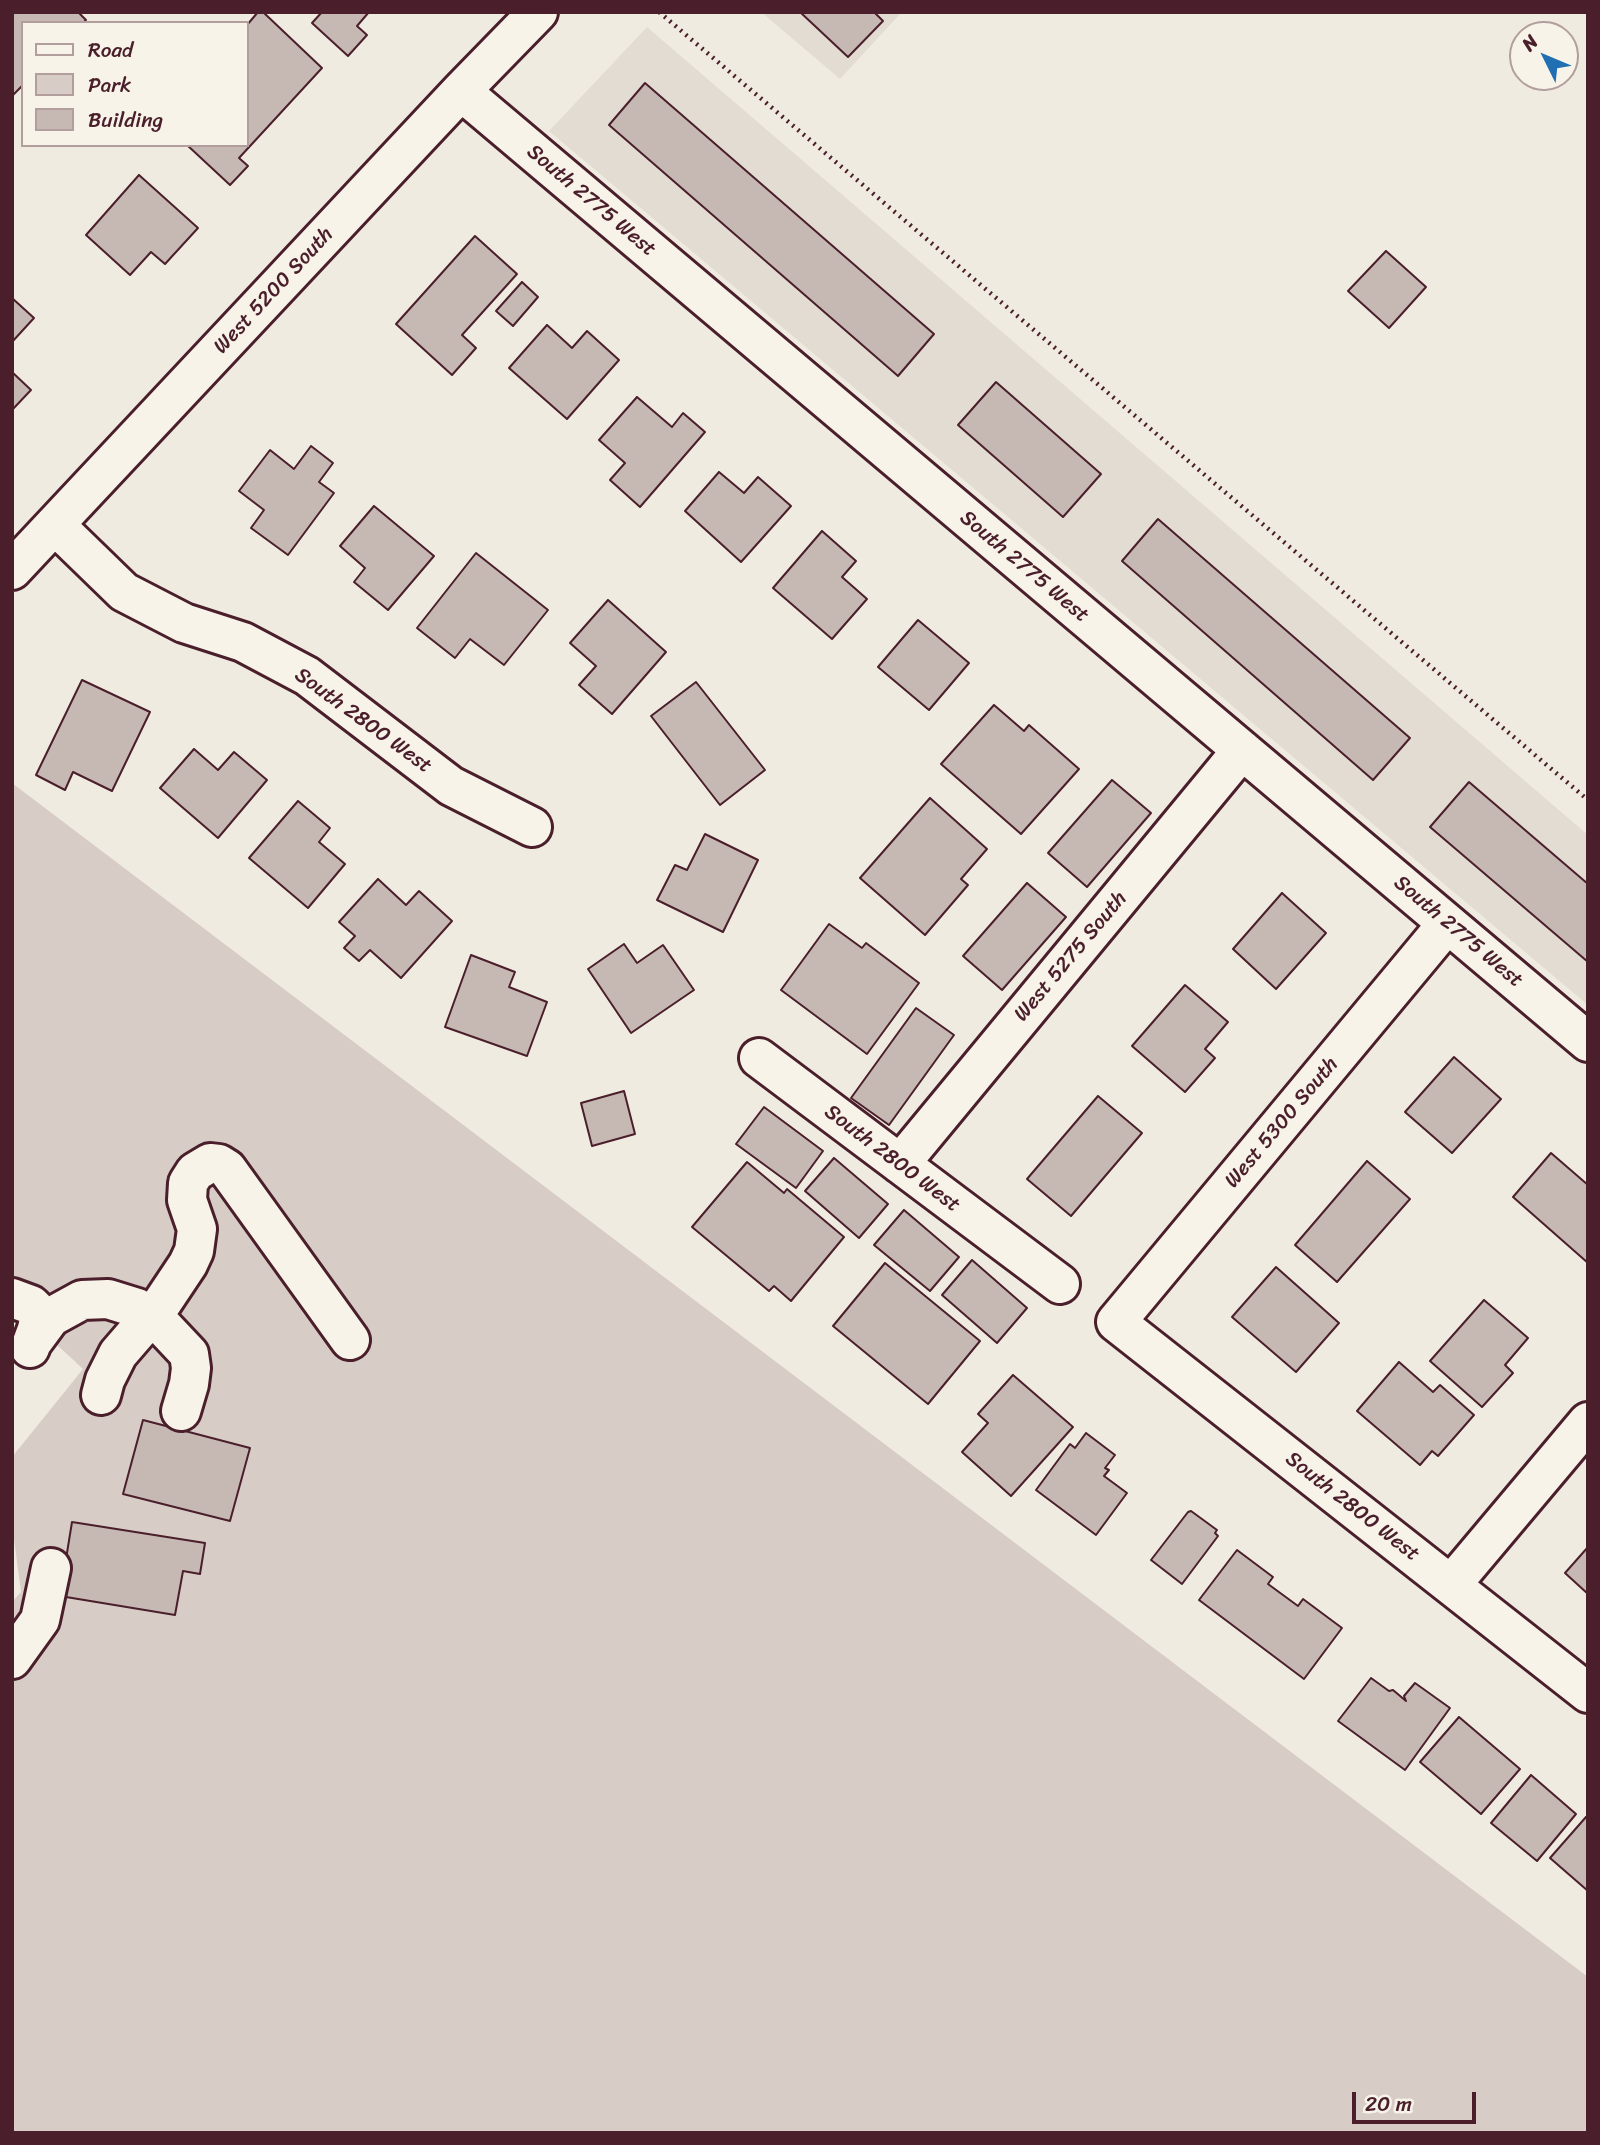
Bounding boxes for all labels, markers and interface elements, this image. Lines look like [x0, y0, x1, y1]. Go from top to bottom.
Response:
legend [21, 21, 248, 147]
north arrow [1509, 21, 1579, 91]
text: N [1513, 27, 1546, 59]
text: Road [88, 31, 133, 69]
text: Park [88, 66, 131, 104]
text: Building [88, 101, 163, 139]
street label: South 2775 West [521, 140, 661, 262]
street label: West 5200 South [209, 223, 339, 359]
street label: South 2775 West [954, 506, 1094, 628]
street label: South 2800 West [290, 663, 436, 779]
street label: South 2775 West [1388, 871, 1528, 993]
street label: West 5275 South [1009, 887, 1133, 1027]
street label: West 5300 South [1220, 1052, 1344, 1194]
street label: South 2800 West [819, 1100, 965, 1218]
street label: South 2800 West [1280, 1447, 1424, 1567]
scale bar [1355, 2078, 1479, 2122]
text: 20 m [1365, 2085, 1412, 2123]

